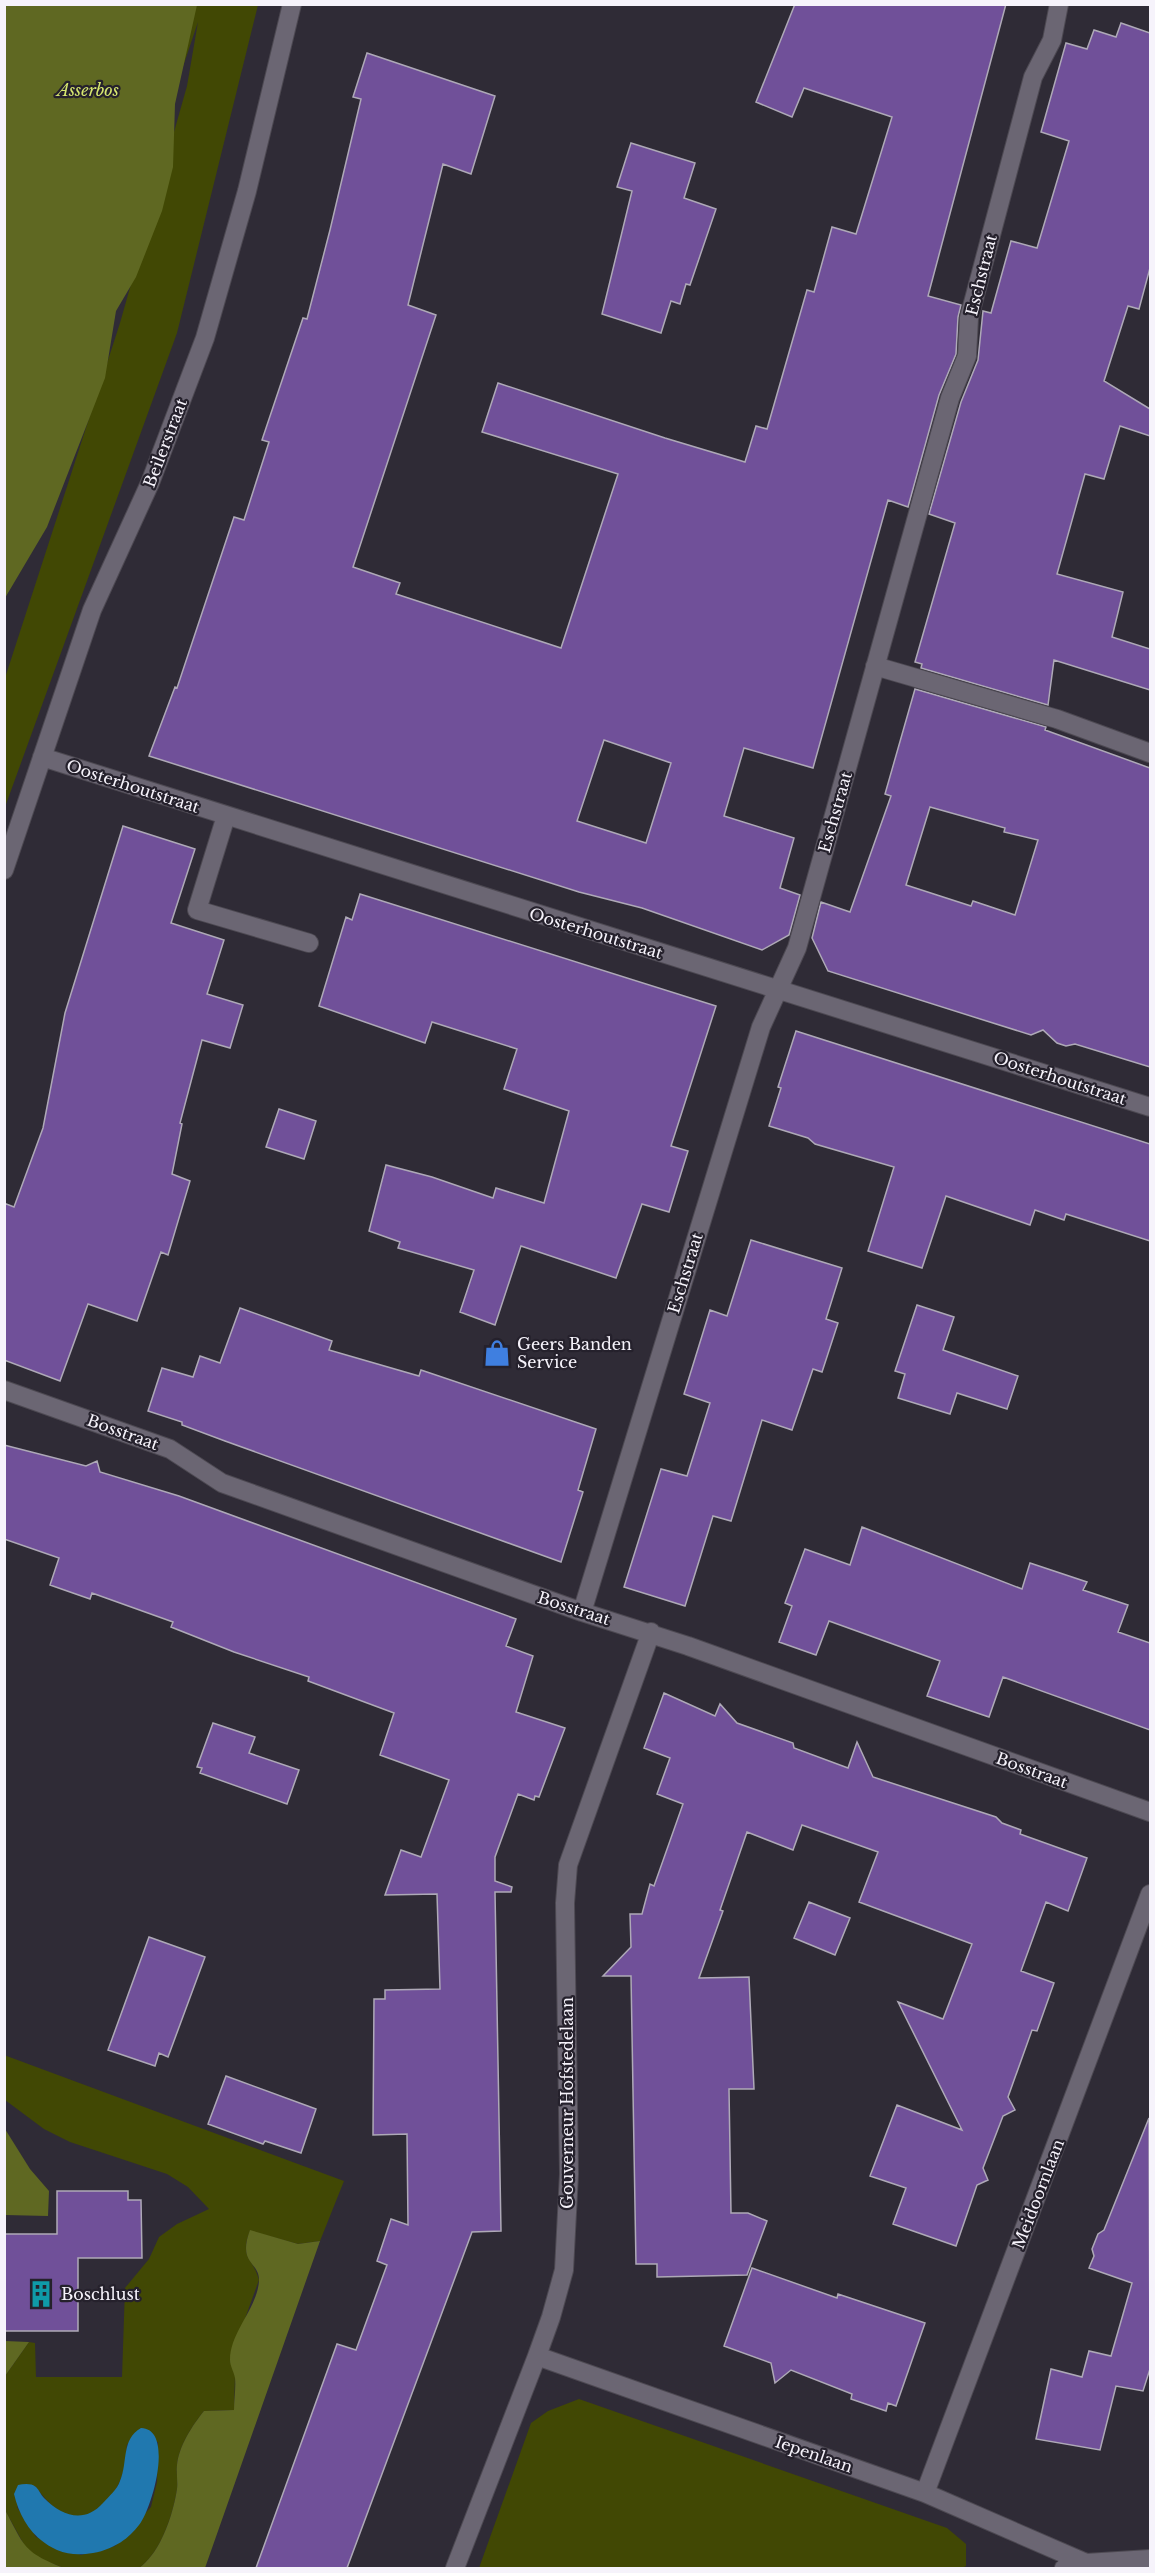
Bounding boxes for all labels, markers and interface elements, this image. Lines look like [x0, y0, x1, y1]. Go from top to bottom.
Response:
park label: Asserbos [55, 80, 119, 100]
street label: Eschstraat [961, 232, 1001, 318]
street label: Beilerstraat [139, 396, 191, 490]
street label: Oosterhoutstraat [64, 755, 202, 817]
street label: Eschstraat [814, 769, 856, 855]
street label: Oosterhoutstraat [527, 903, 665, 963]
street label: Oosterhoutstraat [991, 1047, 1129, 1109]
street label: Eschstraat [663, 1230, 707, 1316]
place label: Geers Banden Service [517, 1334, 632, 1372]
shop icon: Geers Banden Service [482, 1338, 512, 1368]
street label: Bosstraat [84, 1410, 162, 1454]
street label: Bosstraat [535, 1587, 613, 1629]
street label: Bosstraat [993, 1748, 1071, 1792]
street label: Gouverneur Hofstedelaan [557, 1997, 577, 2209]
street label: Meidoornlaan [1008, 2136, 1068, 2252]
building icon: Boschlust [26, 2279, 56, 2309]
place label: Boschlust [61, 2284, 140, 2304]
street label: Iepenlaan [773, 2431, 855, 2477]

